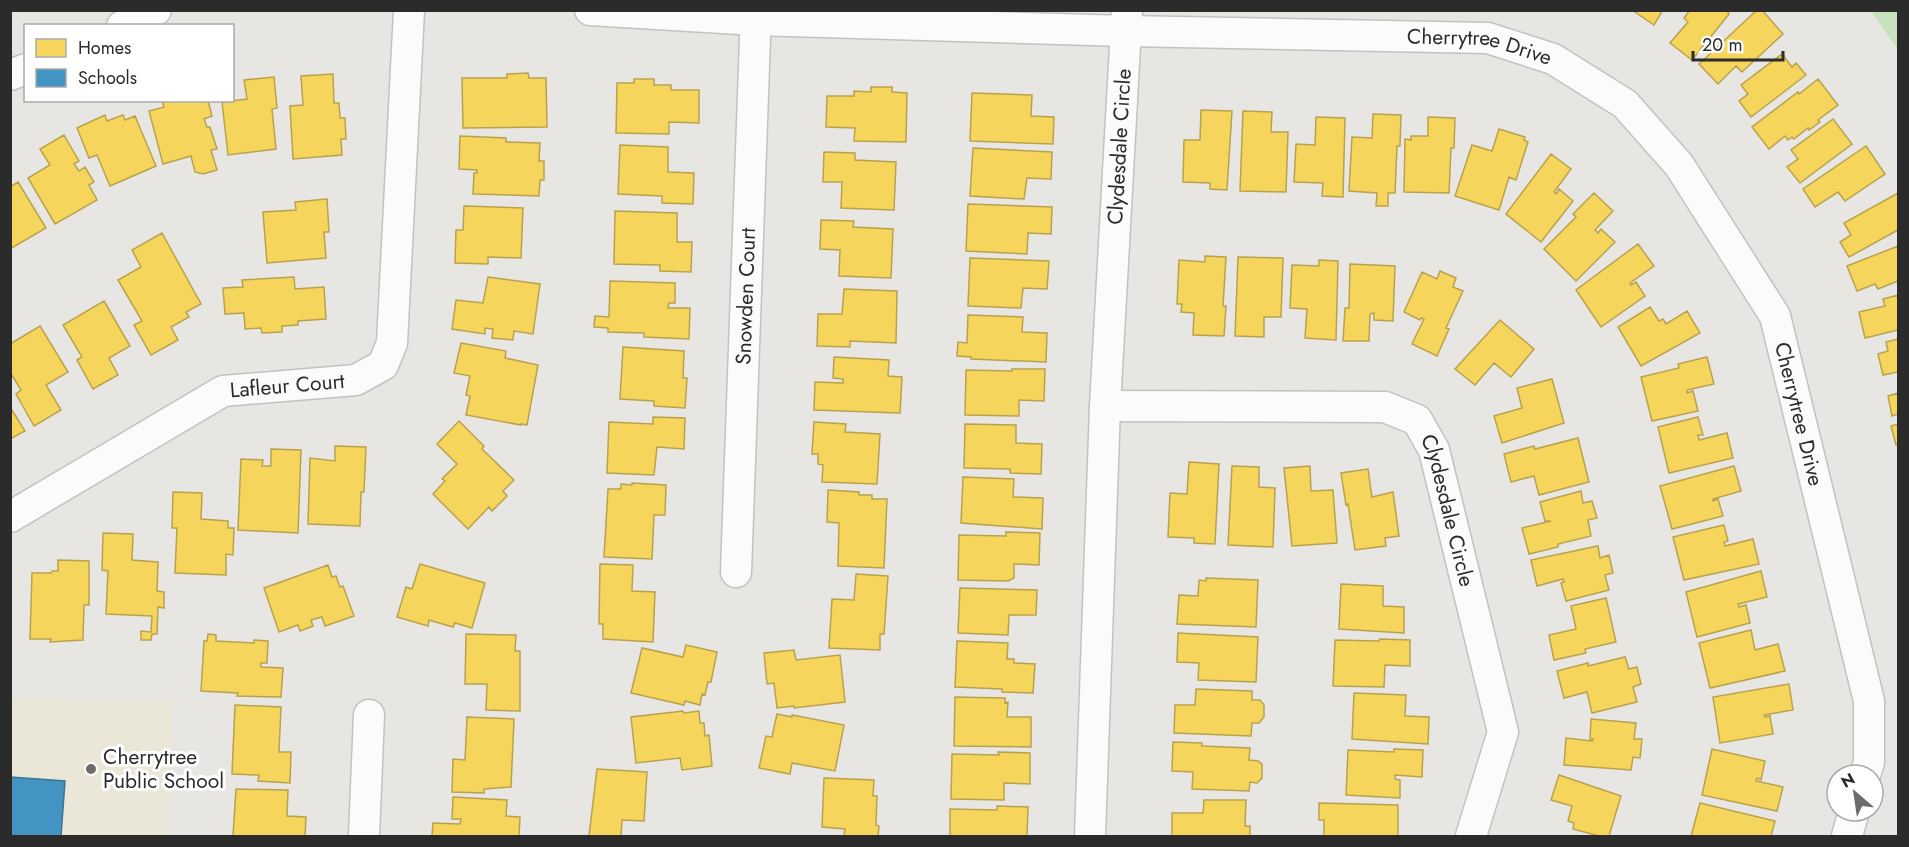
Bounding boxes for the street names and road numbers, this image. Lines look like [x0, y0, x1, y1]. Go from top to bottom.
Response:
street label: Cherrytree Drive [1407, 21, 1556, 73]
street label: Clydesdale Circle [1100, 68, 1139, 226]
street label: Snowden Court [728, 227, 763, 365]
street label: Cherrytree Drive [1767, 339, 1831, 489]
street label: Lafleur Court [229, 366, 346, 405]
street label: Clydesdale Circle [1413, 429, 1482, 590]

